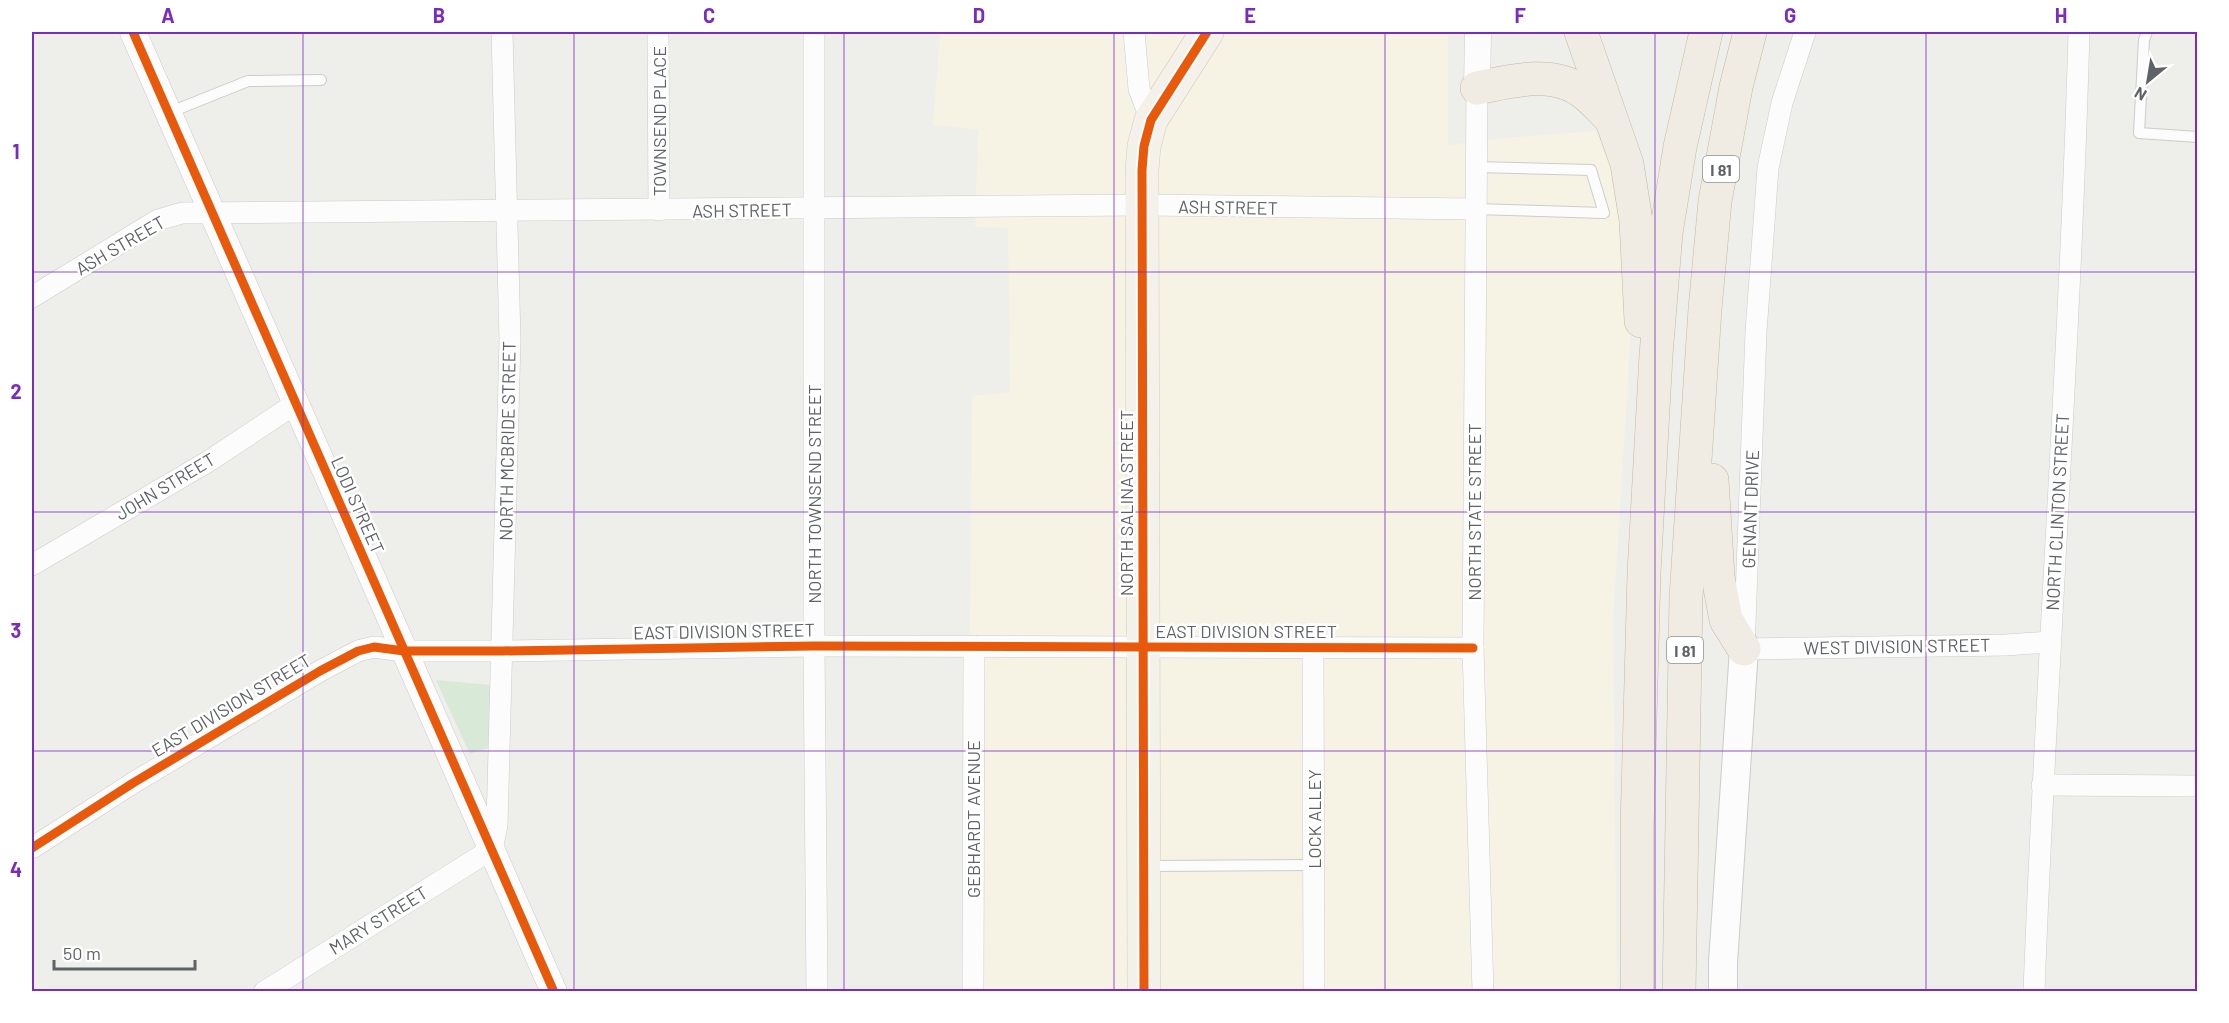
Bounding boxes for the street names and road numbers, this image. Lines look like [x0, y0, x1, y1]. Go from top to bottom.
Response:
street label: TOWNSEND PLACE [648, 46, 670, 196]
road number: I 81 [1703, 156, 1739, 182]
street label: ASH STREET [1178, 195, 1278, 219]
street label: ASH STREET [692, 198, 792, 222]
street label: ASH STREET [71, 211, 169, 279]
street label: NORTH MCBRIDE STREET [494, 341, 520, 541]
street label: NORTH TOWNSEND STREET [803, 384, 825, 604]
street label: NORTH SALINA STREET [1115, 410, 1137, 596]
street label: NORTH CLINTON STREET [2041, 413, 2073, 611]
street label: NORTH STATE STREET [1463, 423, 1485, 601]
street label: JOHN STREET [111, 448, 219, 524]
street label: GENANT DRIVE [1737, 449, 1763, 569]
street label: LODI STREET [327, 453, 389, 557]
street label: EAST DIVISION STREET [633, 618, 815, 644]
street label: EAST DIVISION STREET [1155, 620, 1337, 642]
street label: WEST DIVISION STREET [1803, 633, 1991, 659]
road number: I 81 [1667, 637, 1703, 663]
street label: EAST DIVISION STREET [147, 649, 315, 761]
street label: GEBHARDT AVENUE [962, 740, 984, 898]
street label: LOCK ALLEY [1303, 769, 1325, 869]
street label: MARY STREET [325, 881, 431, 959]

